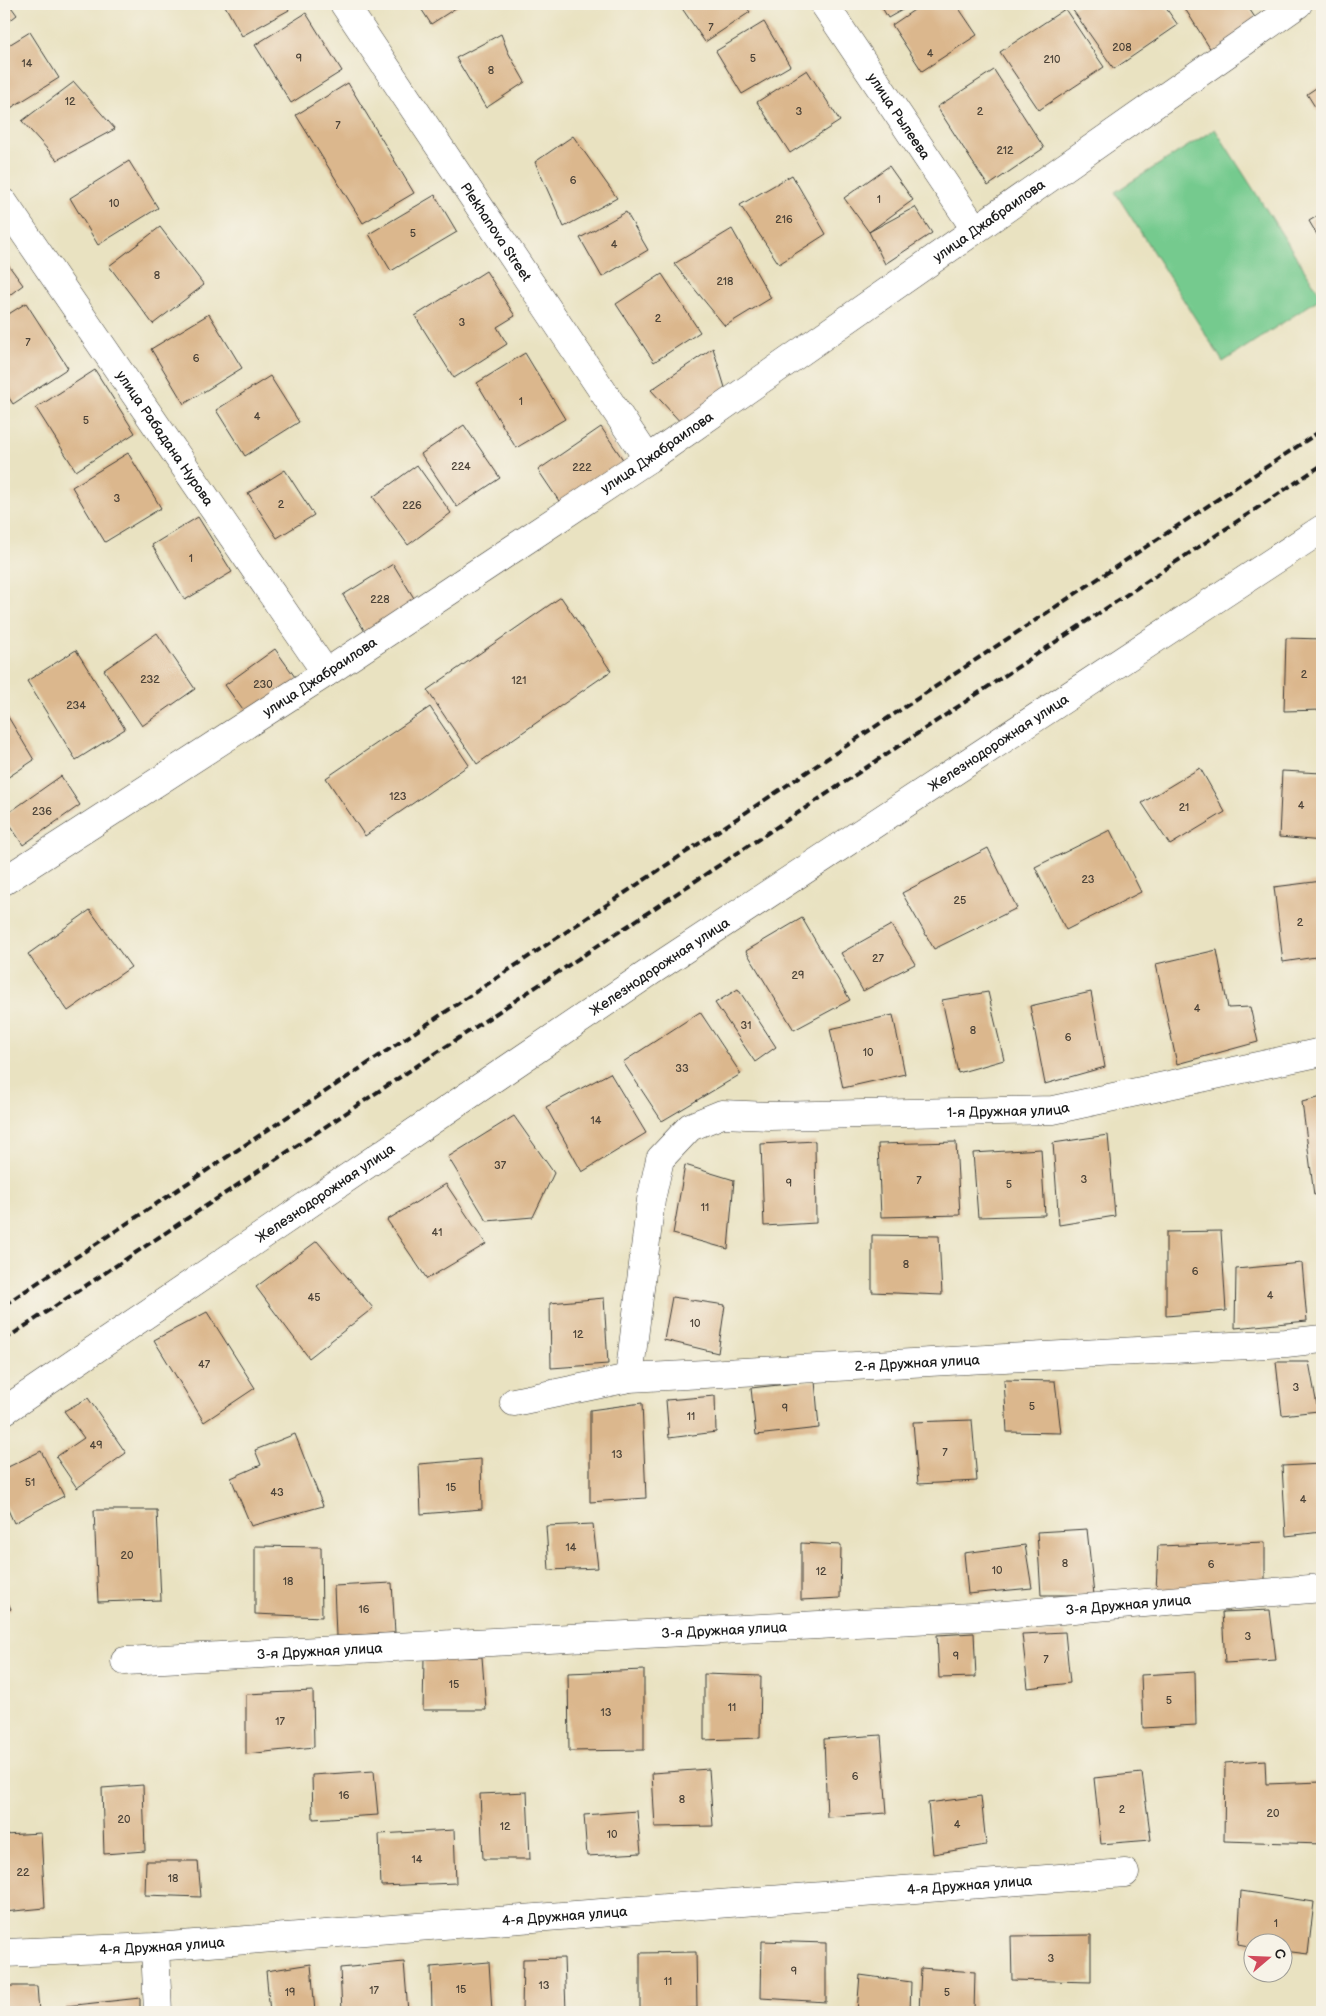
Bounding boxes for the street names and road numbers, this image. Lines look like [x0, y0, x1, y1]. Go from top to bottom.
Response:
street label: улица Рылеева [864, 70, 935, 163]
street label: улица Джабраилова [930, 175, 1049, 265]
street label: Plekhanova Street [457, 179, 536, 285]
street label: улица Рабадана Нурова [113, 367, 218, 510]
street label: улица Джабраилова [597, 407, 717, 497]
street label: улица Джабраилова [259, 633, 381, 720]
street label: Железнодорожная улица [925, 690, 1072, 795]
street label: Железнодорожная улица [586, 913, 733, 1019]
street label: 1-я Дружная улица [947, 1098, 1072, 1121]
street label: Железнодорожная улица [252, 1139, 398, 1246]
street label: 2-я Дружная улица [854, 1351, 981, 1374]
street label: 3-я Дружная улица [1065, 1591, 1193, 1618]
street label: 3-я Дружная улица [661, 1618, 788, 1642]
street label: 3-я Дружная улица [256, 1639, 384, 1663]
street label: 4-я Дружная улица [906, 1872, 1034, 1898]
street label: 4-я Дружная улица [501, 1902, 629, 1929]
street label: 4-я Дружная улица [99, 1933, 226, 1958]

